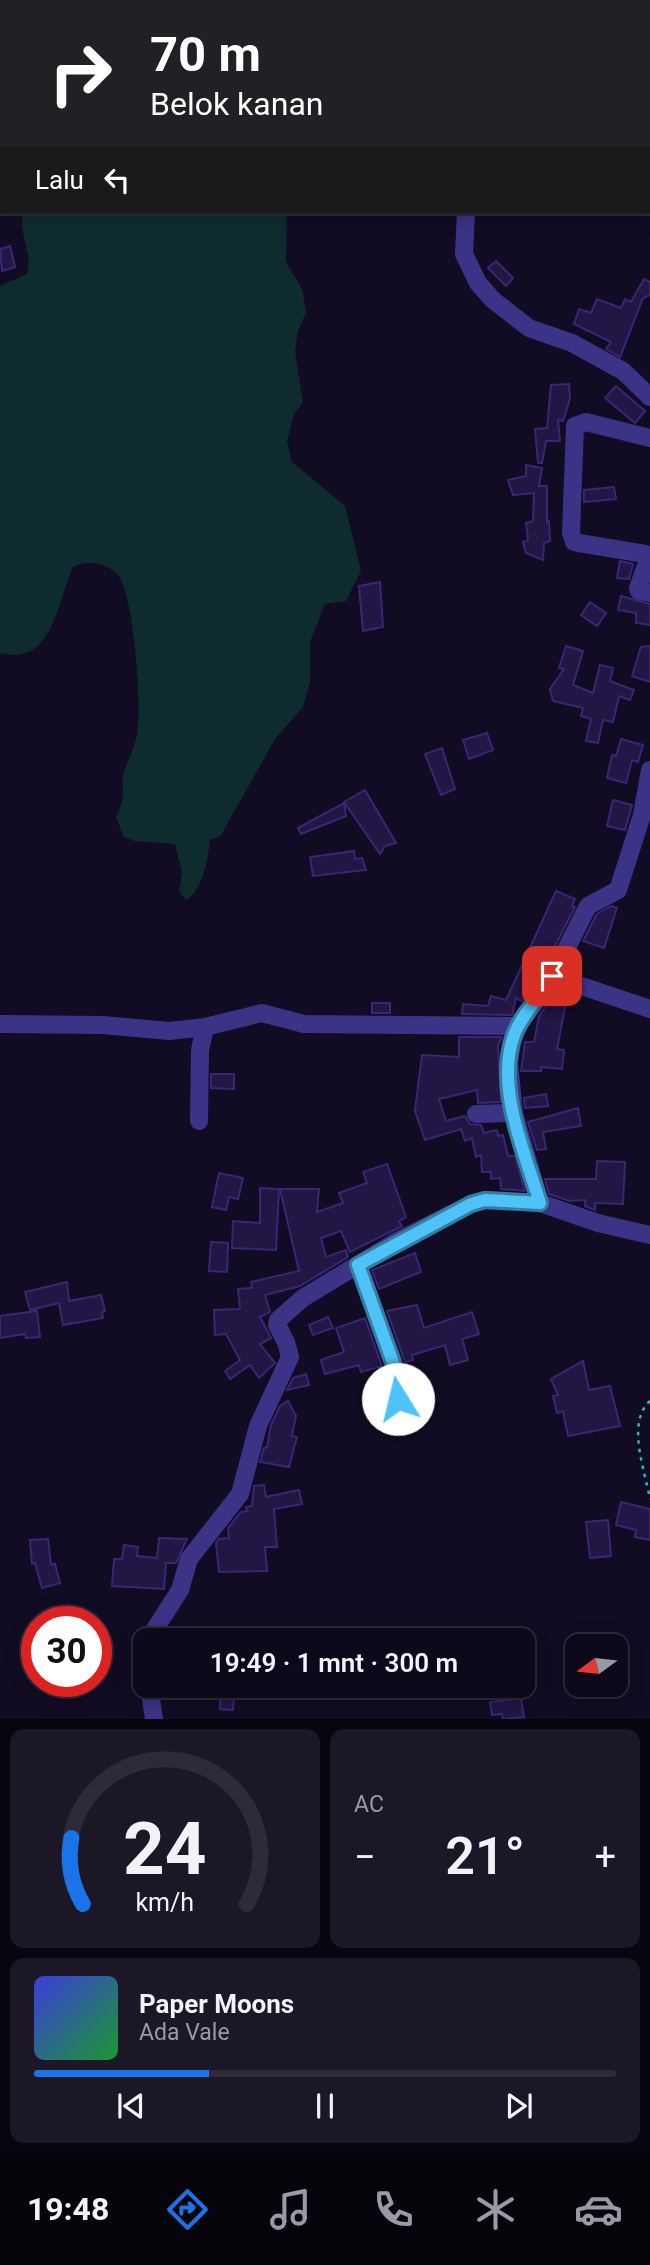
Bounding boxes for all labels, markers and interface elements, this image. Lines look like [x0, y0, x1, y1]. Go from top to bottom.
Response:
text: 70 m [150, 26, 261, 83]
icon: right [35, 28, 126, 119]
text: Belok kanan [150, 85, 323, 123]
icon: left [98, 161, 136, 199]
text: Lalu [35, 165, 84, 195]
pin [522, 946, 582, 1006]
icon: arrive [533, 957, 571, 995]
position arrow [361, 1362, 435, 1436]
speed limit sign: 30 [21, 1606, 112, 1697]
north arrow [565, 1634, 628, 1698]
map controls [565, 1634, 628, 1697]
text: 19:49 · 1 mnt · 300 m [210, 1648, 458, 1678]
text: AC [354, 1791, 384, 1818]
text: 24 [123, 1807, 207, 1893]
text: 21° [445, 1826, 525, 1887]
text: − [354, 1835, 376, 1879]
text: + [594, 1835, 616, 1879]
text: km/h [136, 1888, 194, 1917]
text: Paper Moons [139, 1989, 294, 2019]
text: Ada Vale [139, 2019, 230, 2046]
icon: previous [112, 2087, 150, 2125]
icon: pause [306, 2087, 344, 2125]
icon: next [500, 2087, 538, 2125]
icon: directions [163, 2185, 212, 2234]
icon: music [266, 2185, 315, 2234]
icon: phone [369, 2185, 418, 2234]
icon: climate [471, 2185, 520, 2234]
icon: car [574, 2185, 623, 2234]
text: 19:48 [27, 2190, 109, 2228]

